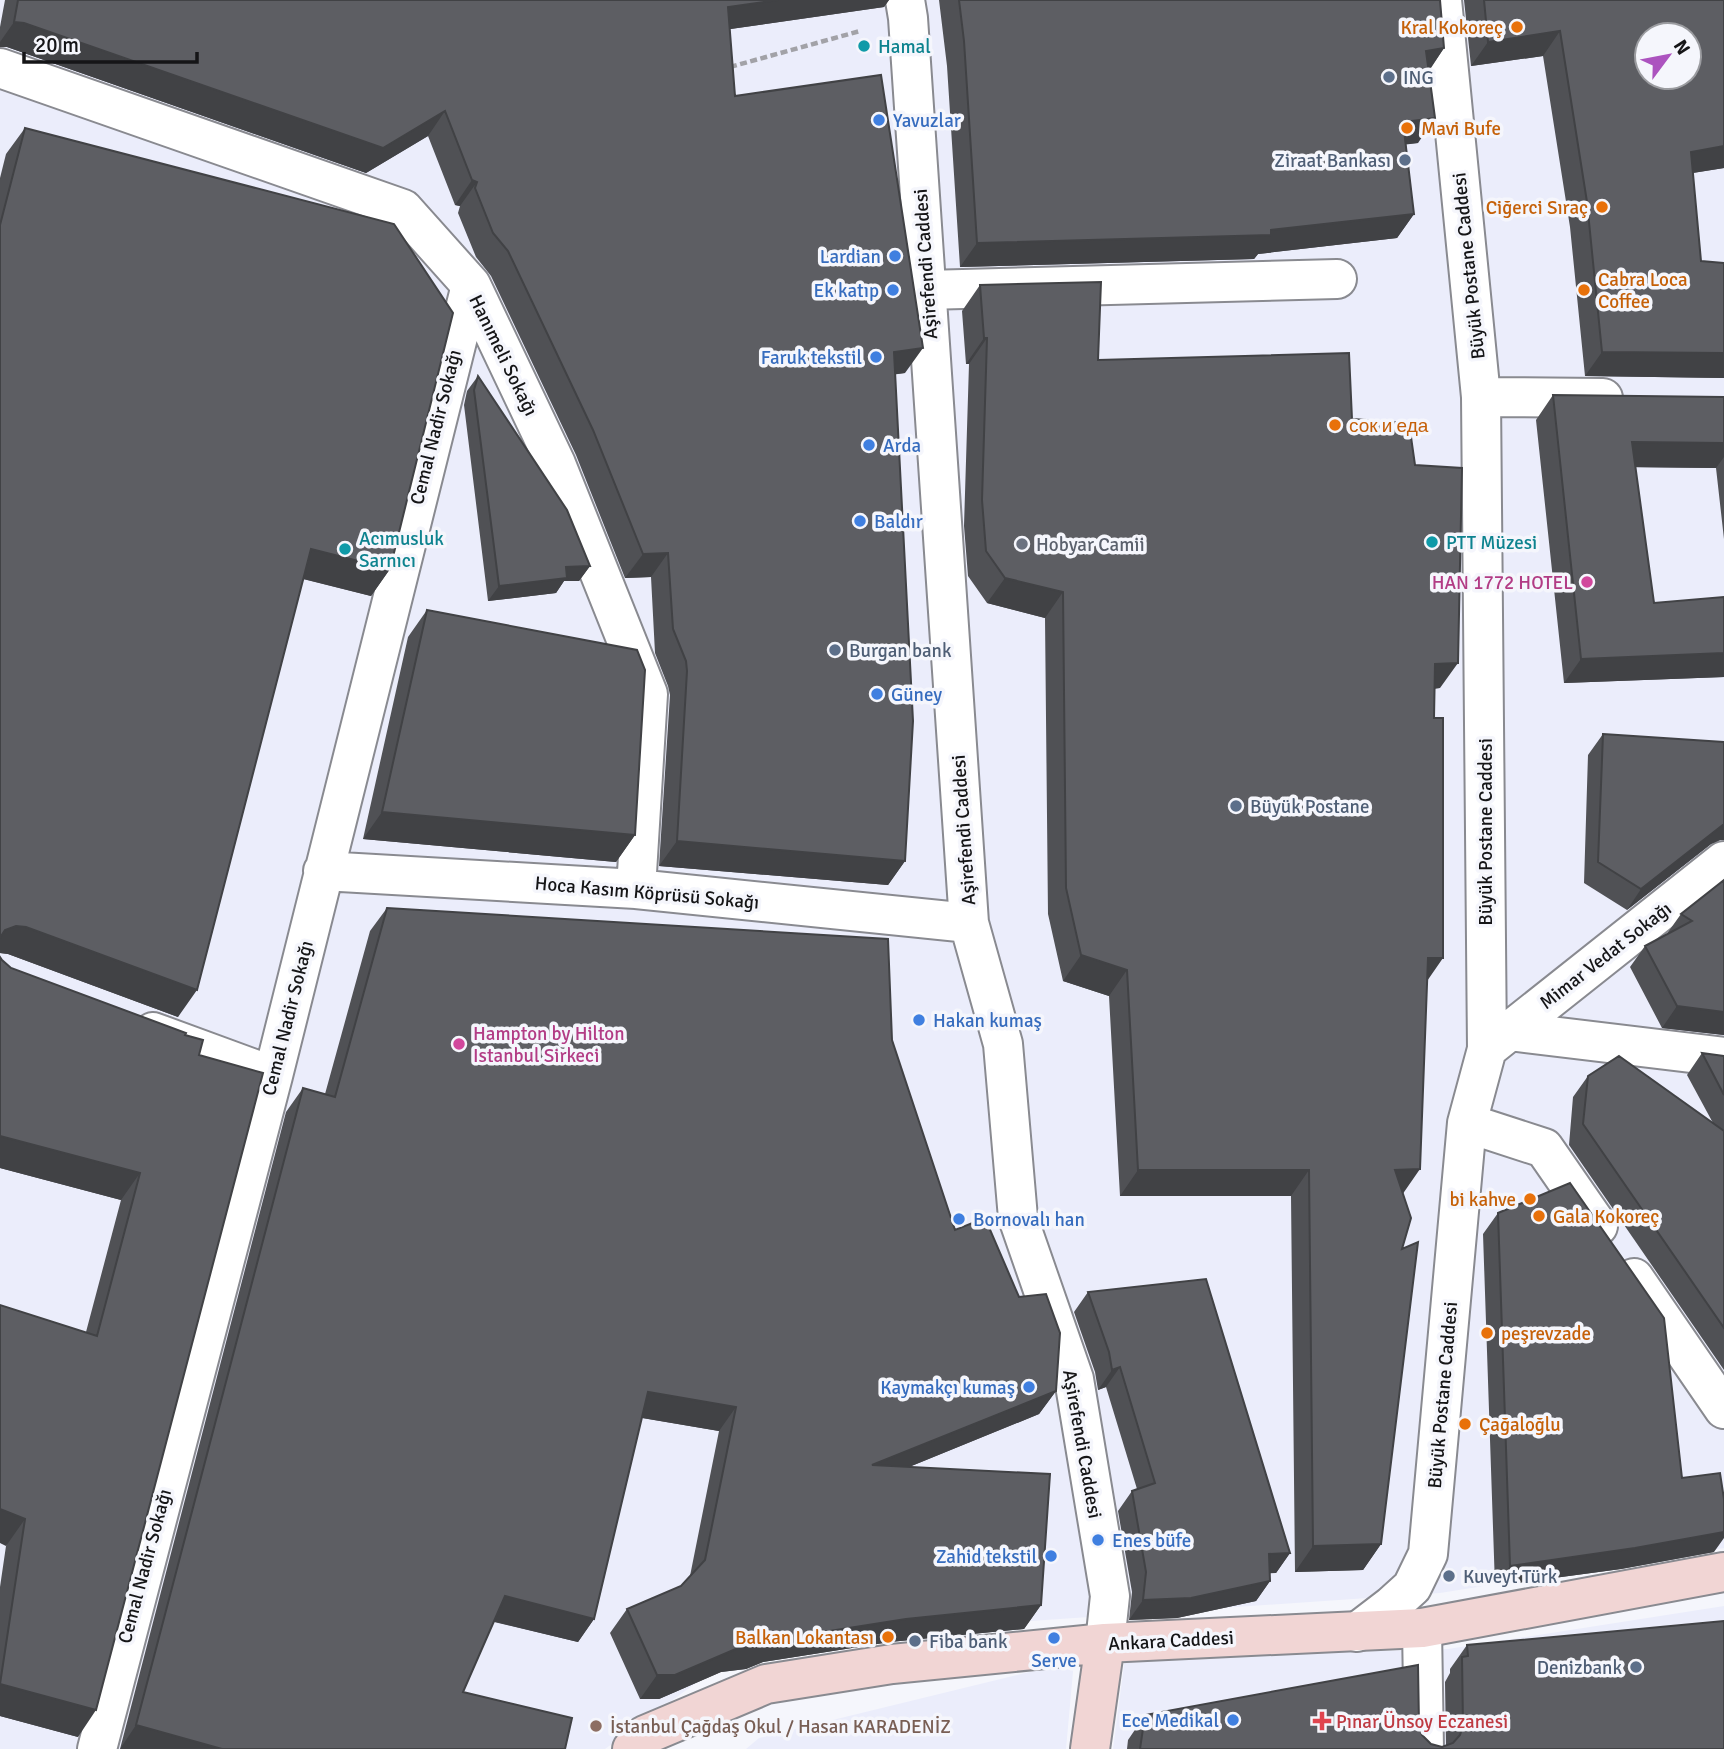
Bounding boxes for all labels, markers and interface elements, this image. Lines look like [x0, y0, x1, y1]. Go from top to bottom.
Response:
place label: Kral Kokoreç [1400, 16, 1503, 40]
marker: Kral Kokoreç [1509, 19, 1525, 35]
scale bar [24, 21, 198, 65]
north arrow [1633, 21, 1703, 91]
text: 20 m [35, 32, 79, 58]
place label: Hamal [878, 35, 931, 59]
text: N [1668, 36, 1695, 59]
marker: Hamal [856, 38, 872, 54]
place label: ING [1403, 66, 1434, 90]
marker: ING [1381, 69, 1397, 85]
place label: Yavuzlar [893, 109, 961, 133]
marker: Yavuzlar [871, 112, 887, 128]
place label: Mavi Bufe [1421, 117, 1501, 141]
marker: Mavi Bufe [1399, 120, 1415, 136]
place label: Ziraat Bankası [1274, 149, 1391, 173]
marker: Ziraat Bankası [1397, 152, 1413, 168]
street label: Büyük Postane Caddesi [1447, 171, 1491, 360]
street label: Aşirefendi Caddesi [909, 188, 943, 340]
place label: Ciğerci Sıraç [1486, 196, 1588, 220]
marker: Ciğerci Sıraç [1594, 199, 1610, 215]
place label: Lardian [820, 245, 881, 269]
marker: Lardian [887, 248, 903, 264]
place label: Cabra Loca Coffee [1598, 268, 1688, 314]
place label: Ek katıp [814, 279, 879, 303]
marker: Ek katıp [885, 282, 901, 298]
marker: Cabra Loca Coffee [1576, 282, 1592, 298]
street label: Hanımeli Sokağı [463, 291, 543, 420]
place label: Faruk tekstil [761, 346, 862, 370]
street label: Cemal Nadir Sokağı [405, 347, 467, 507]
marker: Faruk tekstil [868, 349, 884, 365]
place label: сок и еда [1349, 414, 1429, 438]
marker: сок и еда [1327, 417, 1343, 433]
place label: Arda [883, 434, 921, 458]
marker: Arda [861, 437, 877, 453]
place label: Baldır [874, 510, 923, 534]
marker: Baldır [852, 513, 868, 529]
place label: Acımusluk Sarnıcı [359, 527, 444, 573]
place label: PTT Müzesi [1446, 531, 1537, 555]
place label: Hobyar Camii [1036, 533, 1145, 557]
marker: PTT Müzesi [1424, 534, 1440, 550]
marker: Hobyar Camii [1014, 536, 1030, 552]
marker: Acımusluk Sarnıcı [337, 541, 353, 557]
place label: HAN 1772 HOTEL [1432, 571, 1573, 595]
marker: HAN 1772 HOTEL [1579, 574, 1595, 590]
place label: Burgan bank [849, 639, 952, 663]
marker: Burgan bank [827, 642, 843, 658]
place label: Güney [891, 683, 942, 707]
marker: Güney [869, 686, 885, 702]
street label: Büyük Postane Caddesi [1474, 738, 1498, 926]
street label: Aşirefendi Caddesi [947, 754, 981, 906]
place label: Büyük Postane [1250, 795, 1369, 819]
marker: Büyük Postane [1228, 798, 1244, 814]
street label: Hoca Kasım Köprüsü Sokağı [534, 871, 760, 915]
street label: Mimar Vedat Sokağı [1535, 897, 1676, 1015]
street label: Cemal Nadir Sokağı [257, 938, 319, 1098]
place label: Hakan kumaş [933, 1009, 1042, 1033]
marker: Hakan kumaş [911, 1012, 927, 1028]
place label: Hampton by Hilton Istanbul Sirkeci [473, 1022, 625, 1068]
marker: Hampton by Hilton Istanbul Sirkeci [451, 1036, 467, 1052]
place label: bi kahve [1450, 1188, 1516, 1212]
marker: bi kahve [1522, 1191, 1538, 1207]
place label: Gala Kokoreç [1553, 1205, 1659, 1229]
place label: Bornovalı han [973, 1208, 1085, 1232]
marker: Gala Kokoreç [1531, 1208, 1547, 1224]
marker: Bornovalı han [951, 1211, 967, 1227]
street label: Büyük Postane Caddesi [1423, 1301, 1463, 1490]
place label: peşrevzade [1501, 1322, 1591, 1346]
marker: peşrevzade [1479, 1325, 1495, 1341]
street label: Aşirefendi Caddesi [1057, 1368, 1107, 1520]
place label: Kaymakçı kumaş [880, 1376, 1015, 1400]
marker: Kaymakçı kumaş [1021, 1379, 1037, 1395]
place label: Çağaloğlu [1479, 1413, 1561, 1437]
marker: Çağaloğlu [1457, 1416, 1473, 1432]
street label: Cemal Nadir Sokağı [113, 1486, 177, 1646]
place label: Enes büfe [1112, 1529, 1191, 1553]
marker: Enes büfe [1090, 1532, 1106, 1548]
place label: Zahid tekstil [936, 1545, 1037, 1569]
marker: Zahid tekstil [1043, 1548, 1059, 1564]
place label: Kuveyt Türk [1463, 1565, 1558, 1589]
marker: Kuveyt Türk [1441, 1568, 1457, 1584]
place label: Balkan Lokantası [735, 1626, 874, 1650]
street label: Ankara Caddesi [1108, 1626, 1235, 1656]
marker: Balkan Lokantası [880, 1629, 896, 1645]
place label: Fiba bank [929, 1630, 1008, 1654]
marker: Serve [1046, 1630, 1062, 1646]
marker: Fiba bank [907, 1633, 923, 1649]
place label: Serve [1031, 1649, 1077, 1673]
place label: Denizbank [1537, 1656, 1622, 1680]
marker: Denizbank [1628, 1659, 1644, 1675]
place label: Ece Medikal [1121, 1709, 1219, 1733]
place label: Pınar Ünsoy Eczanesi [1336, 1710, 1508, 1734]
marker: Ece Medikal [1225, 1712, 1241, 1728]
marker: Pınar Ünsoy Eczanesi [1314, 1713, 1330, 1729]
place label: İstanbul Çağdaş Okul / Hasan KARADENİZ [610, 1715, 951, 1739]
marker: İstanbul Çağdaş Okul / Hasan KARADENİZ [588, 1718, 604, 1734]

